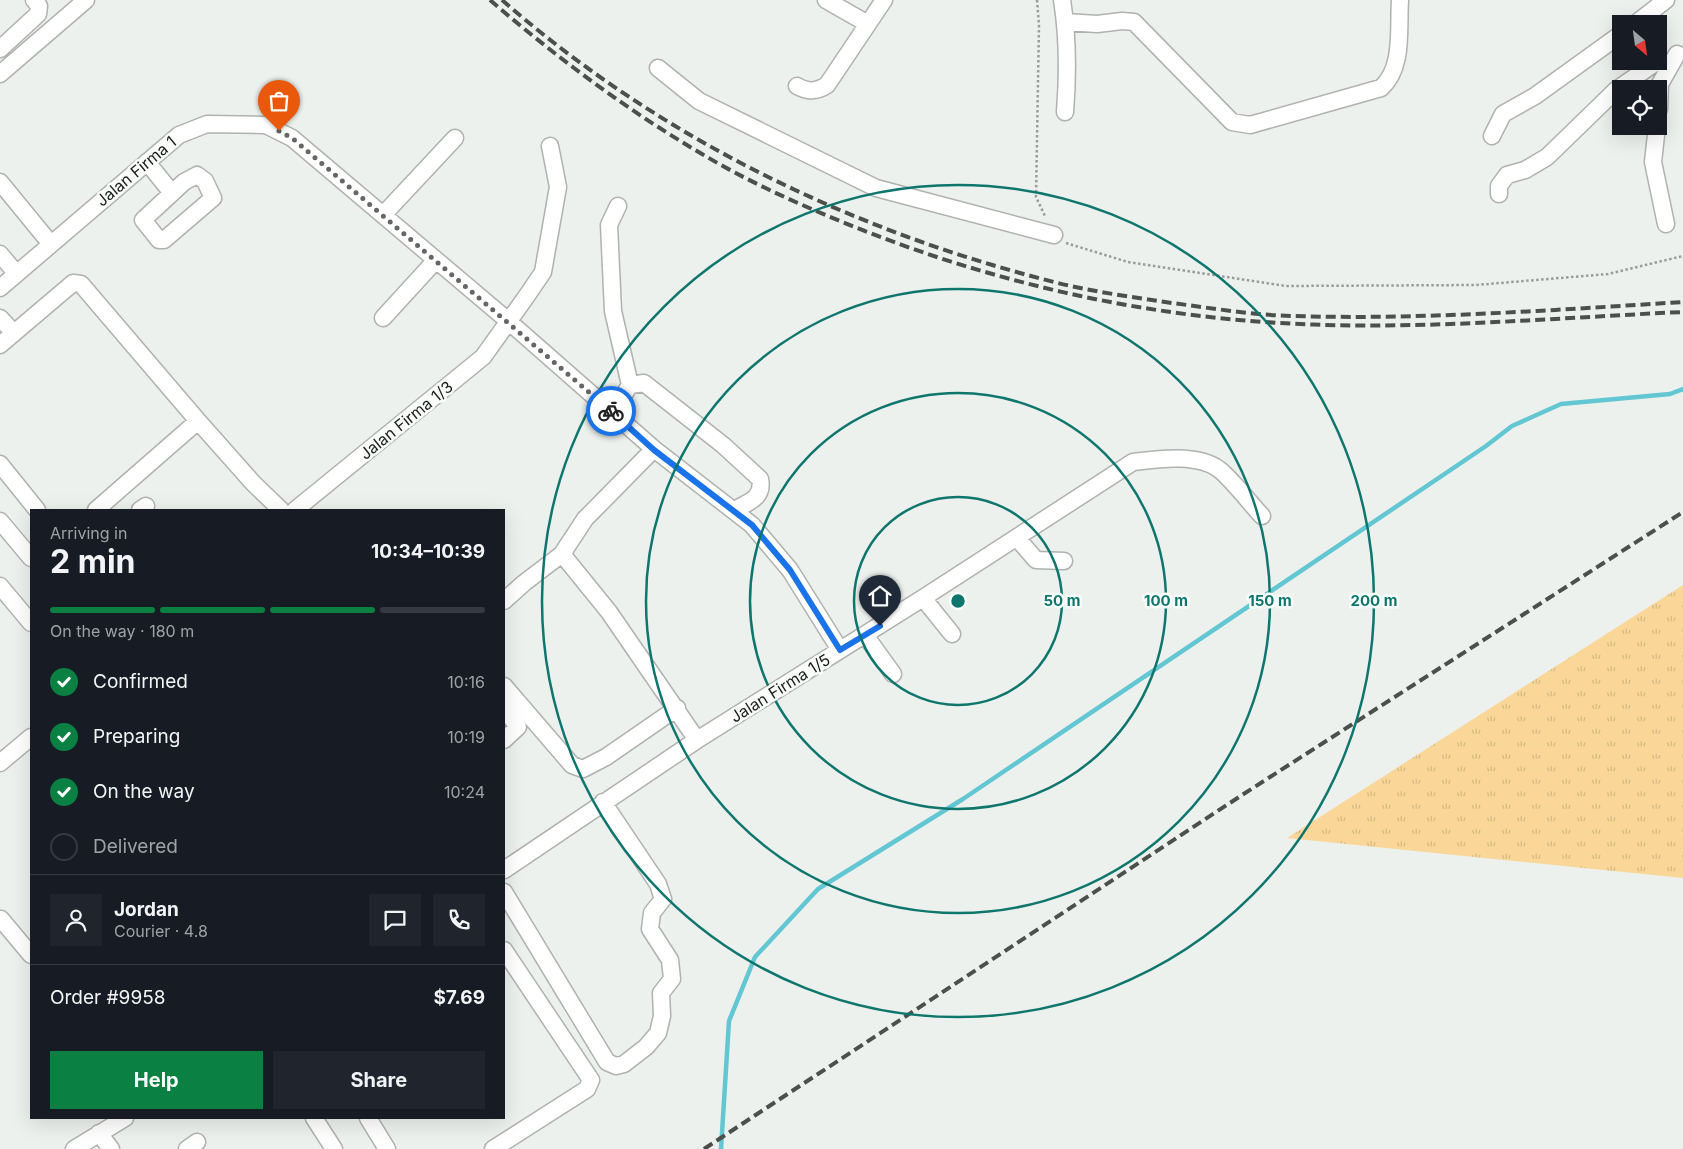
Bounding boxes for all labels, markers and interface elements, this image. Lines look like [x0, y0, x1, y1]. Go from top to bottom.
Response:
north arrow [1612, 15, 1668, 70]
map controls [1612, 15, 1667, 135]
pin [258, 80, 300, 131]
button: locate [1612, 80, 1667, 135]
icon: bag [265, 87, 293, 115]
street label: Jalan Firma 1 [92, 132, 180, 210]
street label: Jalan Firma 1/3 [355, 376, 457, 464]
courier [586, 386, 636, 436]
icon: bike [597, 397, 625, 425]
text: Arriving in [50, 523, 127, 543]
text: 10:34–10:39 [371, 540, 485, 563]
text: 2 min [50, 542, 136, 581]
pin [859, 575, 901, 626]
icon: home [866, 582, 894, 610]
text: 50 m [1044, 591, 1080, 610]
text: 100 m [1144, 591, 1188, 610]
text: 150 m [1248, 591, 1292, 610]
text: 200 m [1351, 591, 1397, 610]
centre of rings [949, 592, 967, 610]
text: On the way · 180 m [50, 621, 194, 641]
street label: Jalan Firma 1/5 [726, 649, 834, 727]
icon: check [50, 668, 78, 696]
text: Confirmed [93, 670, 188, 693]
text: 10:16 [447, 672, 485, 692]
icon: check [50, 723, 78, 751]
text: Preparing [93, 725, 180, 748]
text: 10:19 [447, 727, 485, 747]
icon: check [50, 778, 78, 806]
text: On the way [93, 780, 195, 803]
text: 10:24 [444, 782, 485, 802]
text: Delivered [93, 835, 178, 858]
button: person [50, 894, 102, 946]
button: chat [369, 894, 421, 946]
button: phone [433, 894, 485, 946]
text: Jordan [114, 898, 179, 921]
text: Courier · 4.8 [114, 921, 208, 941]
text: Order #9958 [50, 986, 165, 1009]
text: $7.69 [433, 986, 485, 1009]
button: Help [50, 1051, 263, 1109]
button: Share [273, 1051, 485, 1109]

